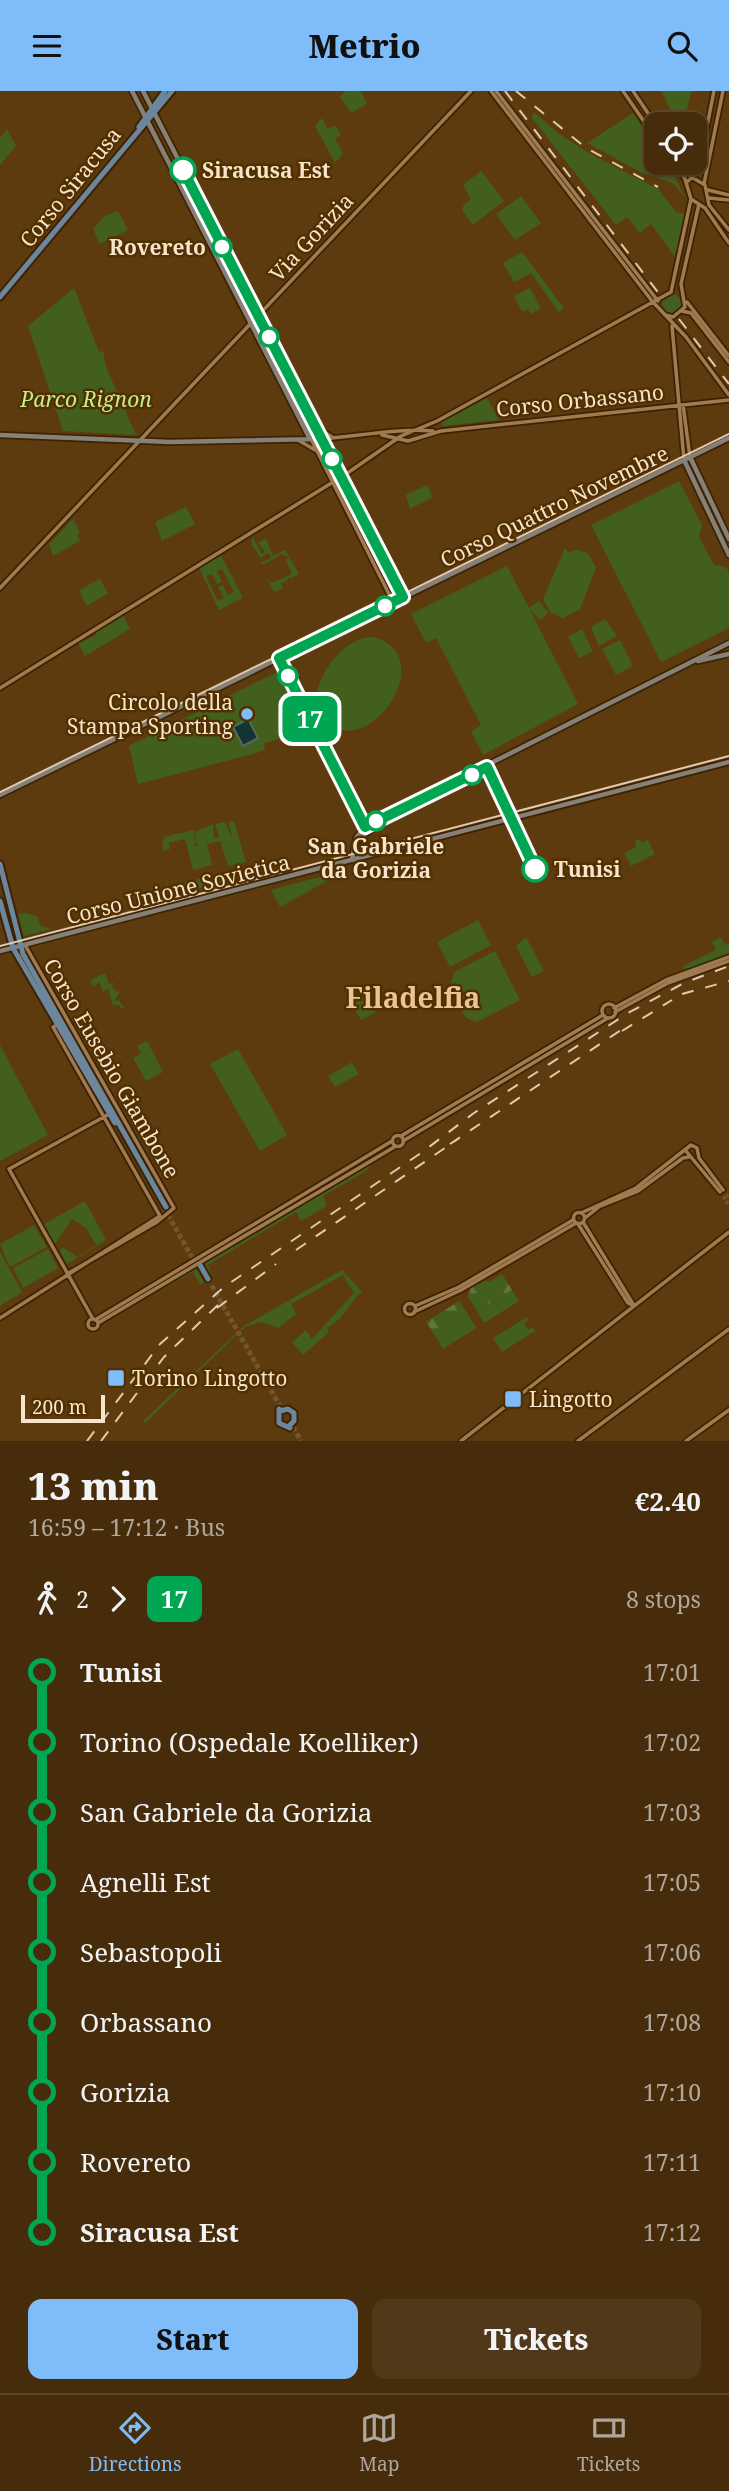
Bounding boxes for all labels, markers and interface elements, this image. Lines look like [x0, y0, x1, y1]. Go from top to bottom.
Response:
text: Metrio [308, 24, 421, 67]
icon: menu [28, 27, 66, 65]
icon: search [663, 27, 701, 65]
map controls [644, 112, 707, 175]
button: locate [644, 112, 707, 175]
street label: Corso Siracusa [13, 121, 127, 253]
place label: Siracusa Est [202, 156, 331, 184]
marker: Siracusa Est [170, 157, 196, 183]
street label: Via Gorizia [263, 187, 359, 287]
place label: Rovereto [109, 233, 206, 261]
marker: Rovereto [212, 237, 232, 257]
unlabelled marker [259, 327, 279, 347]
street label: Corso Orbassano [495, 377, 665, 423]
park label: Parco Rignon [19, 385, 152, 413]
street label: Corso Quattro Novembre [435, 439, 673, 573]
unlabelled marker [322, 449, 342, 469]
unlabelled marker [375, 596, 395, 616]
unlabelled marker [278, 666, 298, 686]
place label: Circolo della Stampa Sporting [67, 688, 234, 740]
line badge: 17 [278, 696, 342, 742]
text: 17 [296, 702, 324, 735]
marker: Circolo della Stampa Sporting [239, 706, 255, 722]
unlabelled marker [462, 765, 482, 785]
marker: San Gabriele da Gorizia [366, 811, 386, 831]
place label: San Gabriele da Gorizia [308, 832, 444, 884]
street label: Corso Unione Sovietica [63, 848, 293, 930]
place label: Tunisi [554, 855, 621, 883]
marker: Tunisi [522, 856, 548, 882]
street label: Corso Eusebio Giambone [38, 953, 186, 1183]
district label: Filadelfia [346, 978, 480, 1016]
place label: Torino Lingotto [132, 1364, 287, 1392]
marker: Torino Lingotto [106, 1368, 126, 1388]
place label: Lingotto [529, 1385, 613, 1413]
marker: Lingotto [503, 1389, 523, 1409]
scale bar [21, 1392, 105, 1424]
text: 200 m [32, 1394, 87, 1420]
text: 13 min [28, 1459, 159, 1511]
text: €2.40 [635, 1483, 701, 1519]
text: 16:59 – 17:12 · Bus [28, 1511, 225, 1543]
icon: walk [28, 1580, 66, 1618]
icon: forward [99, 1580, 137, 1618]
text: 17 [161, 1582, 188, 1615]
text: 2 [76, 1583, 89, 1615]
text: 8 stops [626, 1583, 701, 1615]
text: Tunisi [80, 1654, 162, 1690]
text: 17:01 [643, 1656, 701, 1688]
text: Torino (Ospedale Koelliker) [80, 1724, 419, 1760]
text: 17:02 [643, 1726, 701, 1758]
text: San Gabriele da Gorizia [80, 1794, 372, 1830]
text: 17:03 [643, 1796, 701, 1828]
text: Agnelli Est [80, 1864, 211, 1900]
text: 17:05 [643, 1866, 701, 1898]
text: Sebastopoli [80, 1934, 222, 1970]
text: 17:06 [643, 1936, 701, 1968]
text: Orbassano [80, 2004, 212, 2040]
text: 17:08 [643, 2006, 701, 2038]
text: Gorizia [80, 2074, 170, 2110]
text: 17:10 [643, 2076, 701, 2108]
text: Rovereto [80, 2144, 191, 2180]
text: 17:11 [643, 2146, 701, 2178]
text: Siracusa Est [80, 2214, 239, 2250]
text: 17:12 [643, 2216, 701, 2248]
button: Start [28, 2299, 358, 2379]
button: Tickets [372, 2299, 701, 2379]
tab: Directions [89, 2409, 182, 2477]
tab: Map [359, 2409, 399, 2477]
tab: Tickets [577, 2409, 640, 2477]

